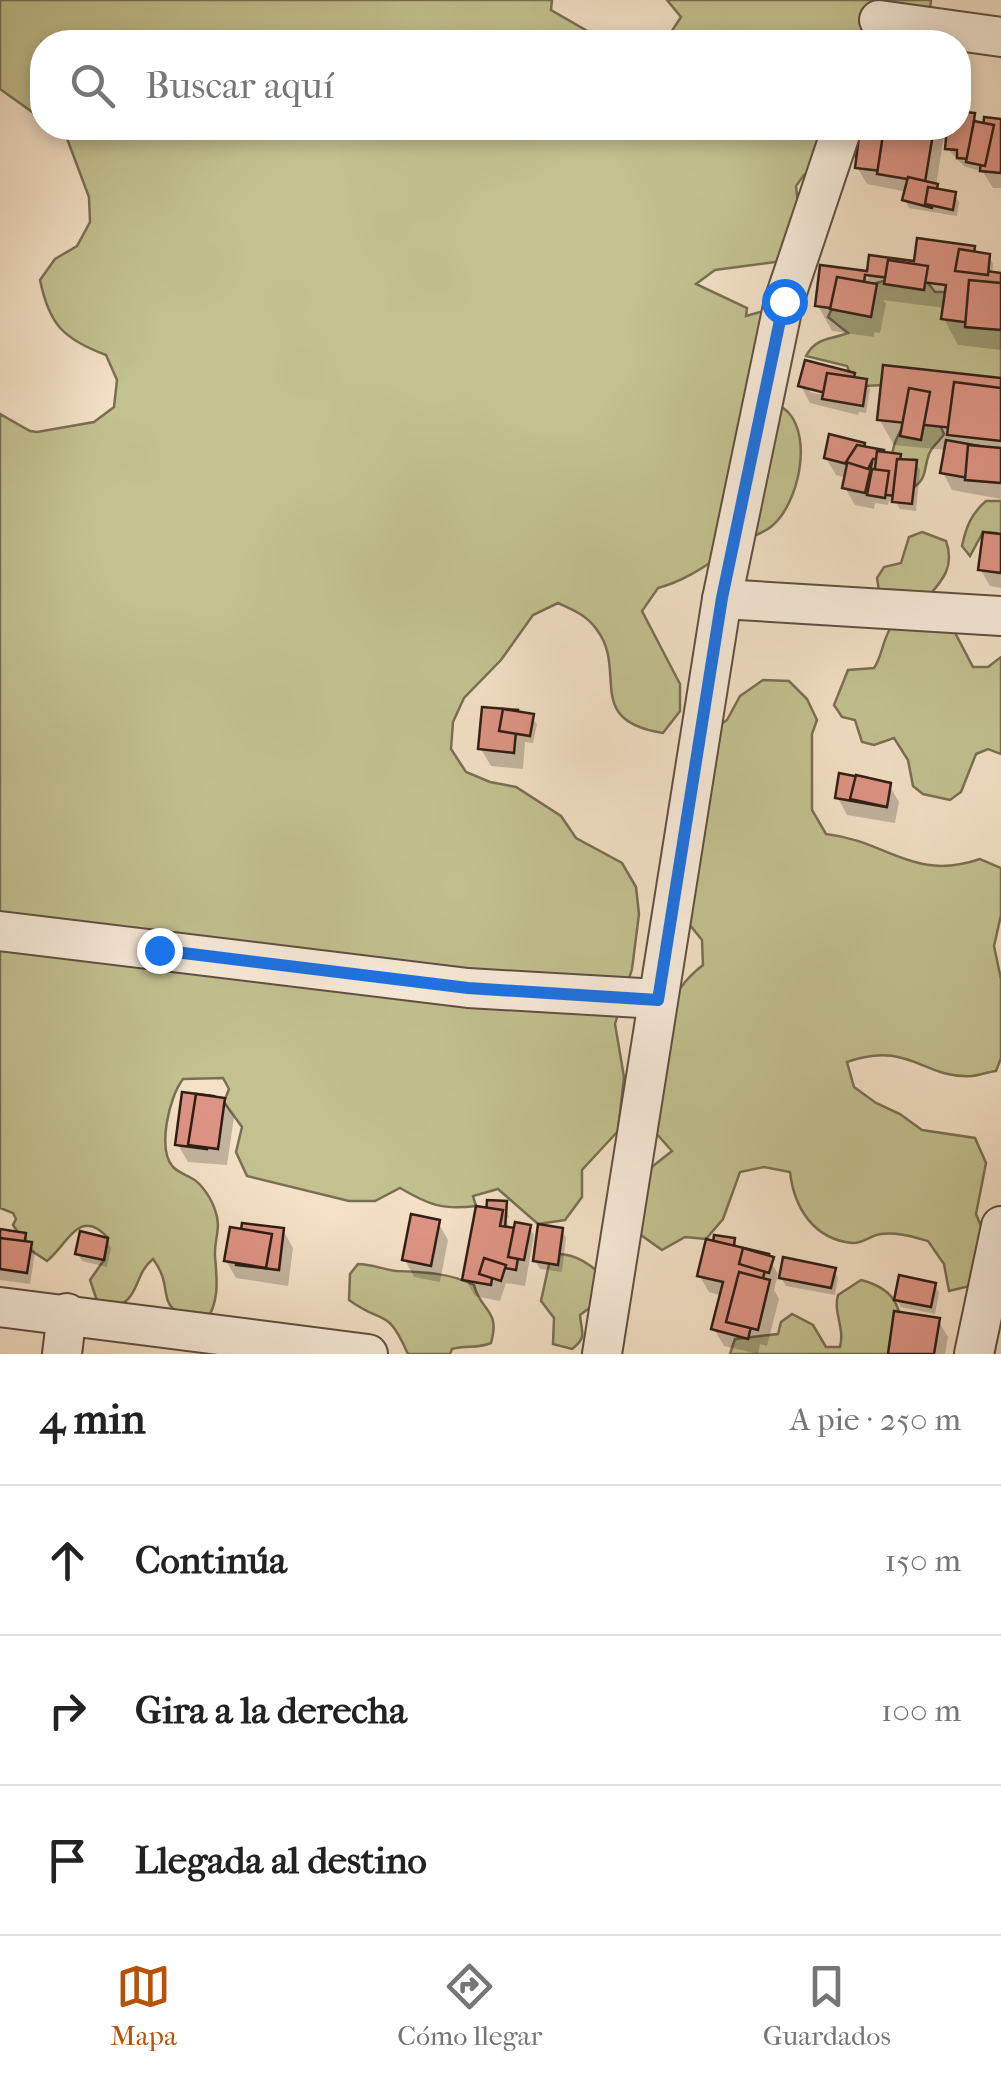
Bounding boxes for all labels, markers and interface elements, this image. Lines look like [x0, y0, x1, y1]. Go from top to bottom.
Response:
search box [30, 30, 971, 140]
icon: search [65, 58, 120, 113]
text: Buscar aquí [145, 63, 334, 108]
route start [762, 279, 808, 325]
route end [137, 928, 183, 974]
text: 4 min [40, 1395, 146, 1444]
text: A pie · 250 m [790, 1401, 961, 1438]
icon: ahead [40, 1533, 95, 1588]
text: Continúa [135, 1538, 287, 1583]
text: 150 m [885, 1542, 961, 1579]
icon: right [40, 1683, 95, 1738]
text: Gira a la derecha [135, 1688, 407, 1733]
text: 100 m [881, 1692, 961, 1729]
icon: arrive [40, 1833, 95, 1888]
text: Llegada al destino [135, 1838, 427, 1883]
tab: Mapa [110, 1959, 177, 2052]
tab: Cómo llegar [397, 1959, 542, 2052]
tab: Guardados [763, 1959, 891, 2052]

